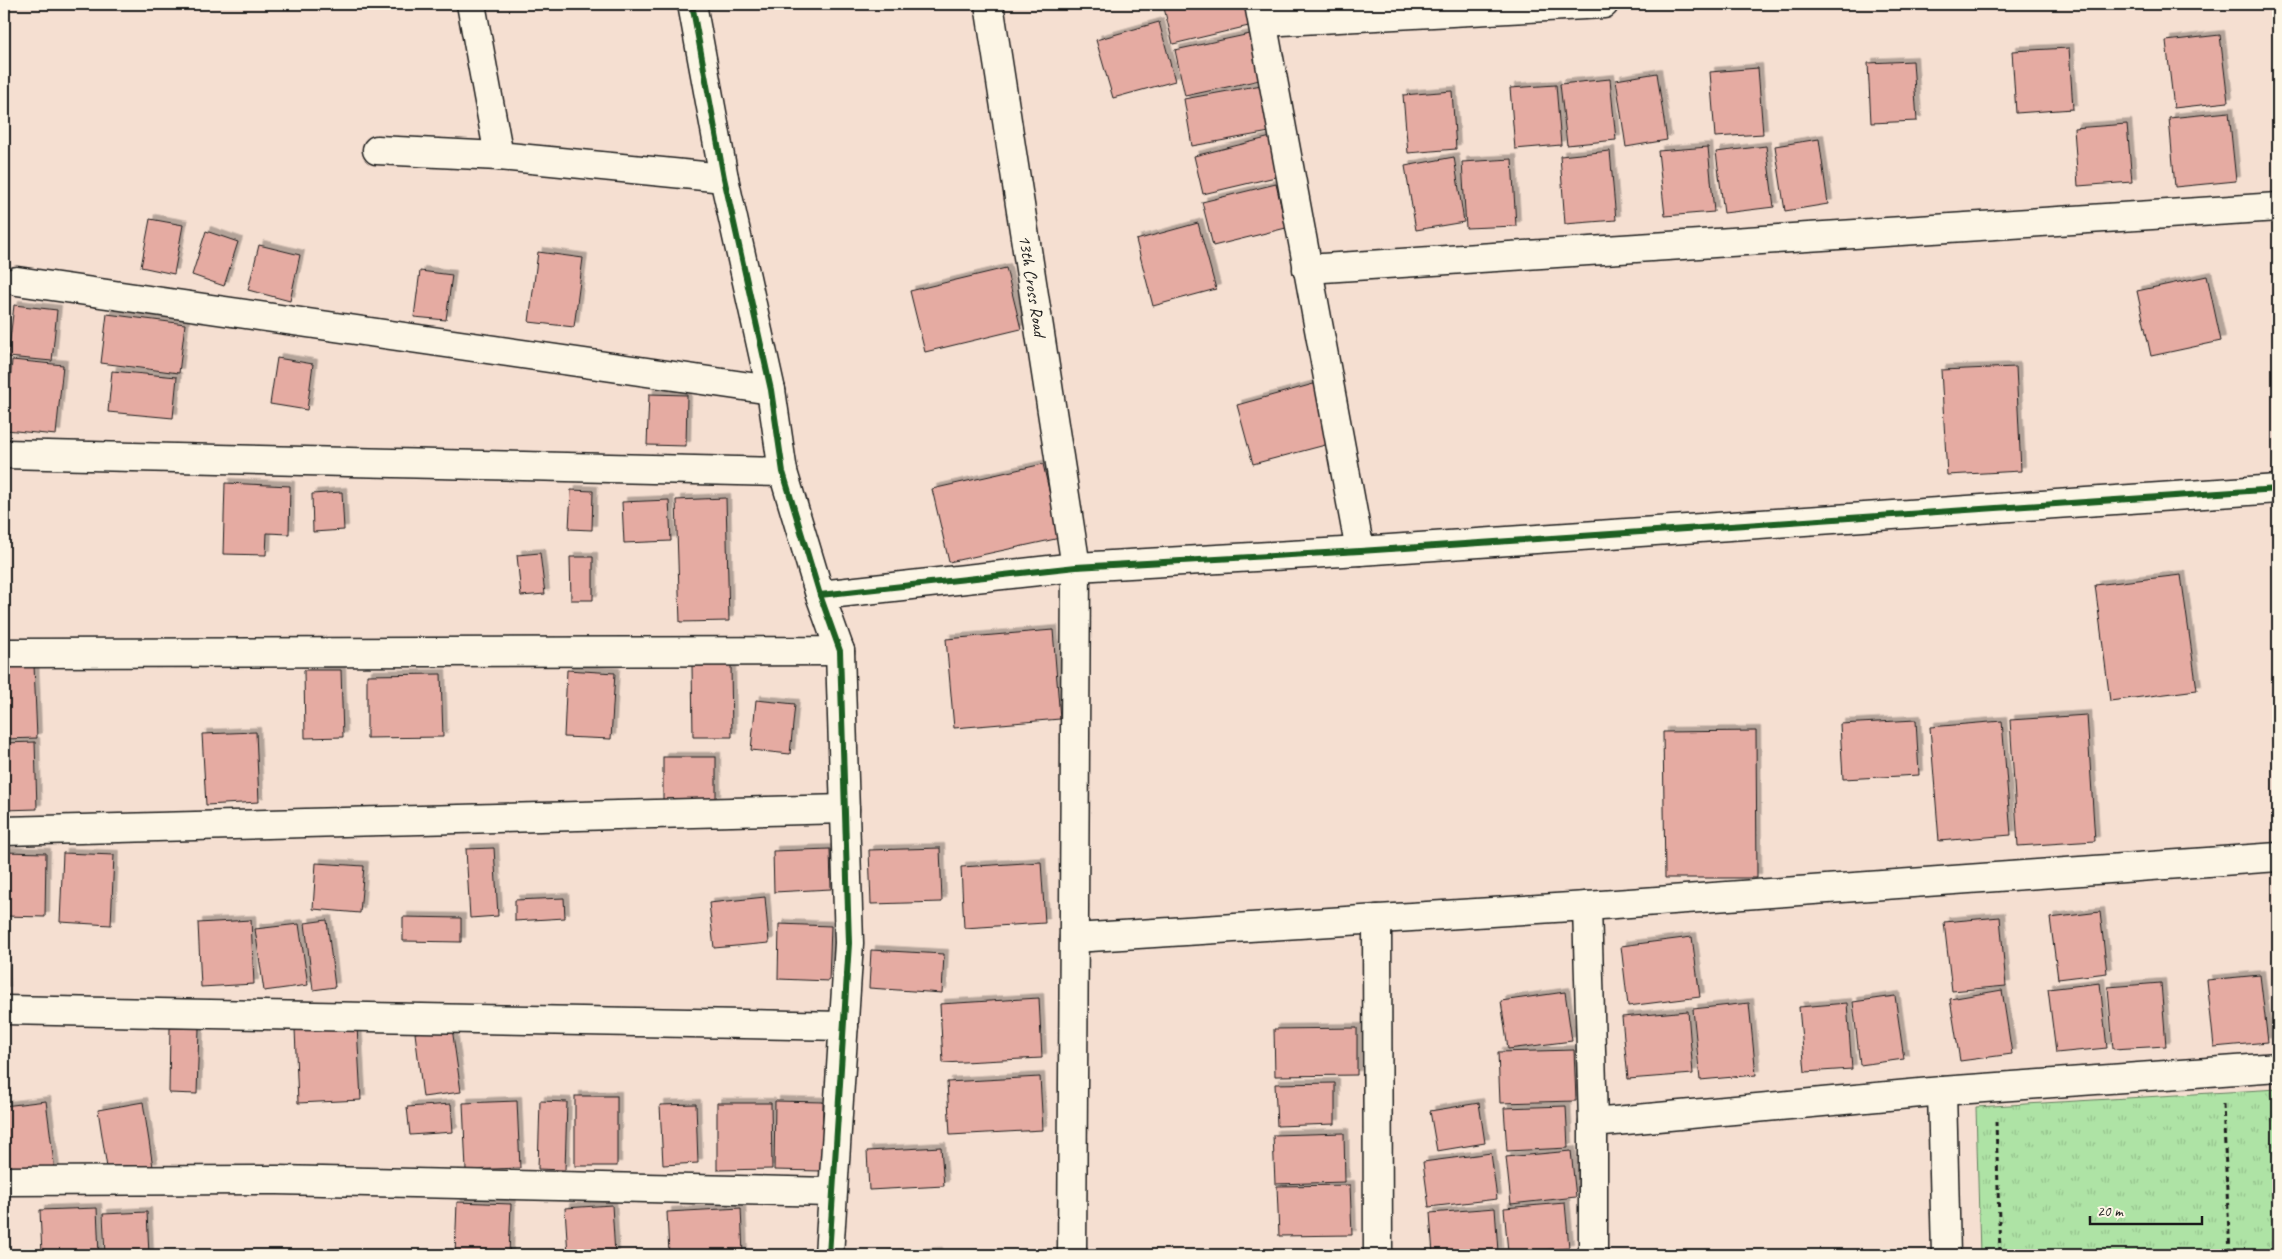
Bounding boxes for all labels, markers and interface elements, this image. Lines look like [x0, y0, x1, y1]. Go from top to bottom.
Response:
street label: 13th Cross Road [1014, 233, 1052, 341]
scale bar [2090, 1194, 2202, 1226]
text: 20 m [2097, 1202, 2124, 1221]

